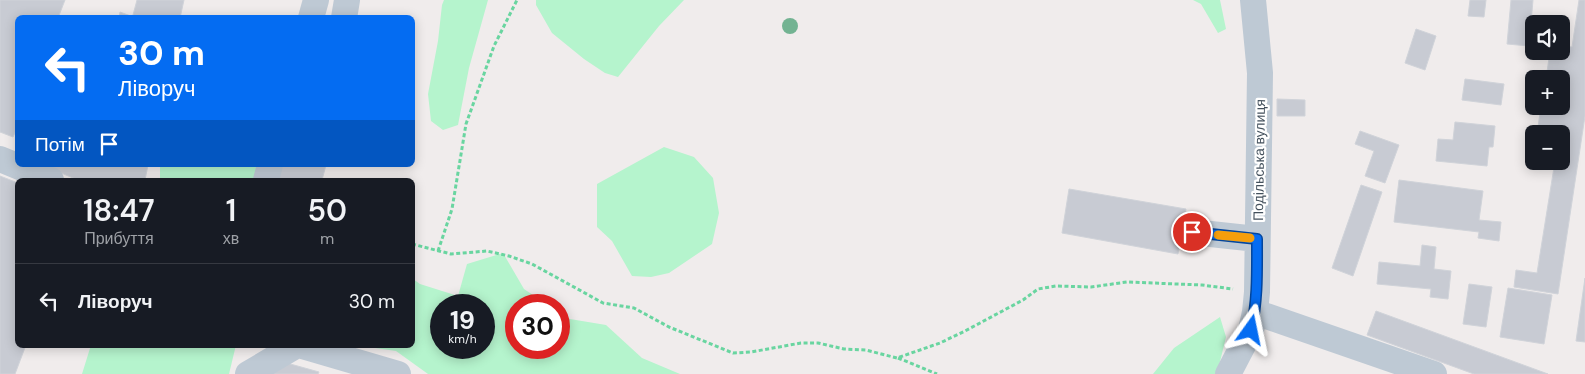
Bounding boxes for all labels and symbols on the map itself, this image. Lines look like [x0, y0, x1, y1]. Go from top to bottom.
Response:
street label: Подільська вулиця [1249, 99, 1269, 221]
pin [1171, 211, 1213, 253]
speed limit sign: 30 [505, 294, 570, 359]
position arrow [1224, 303, 1276, 355]

